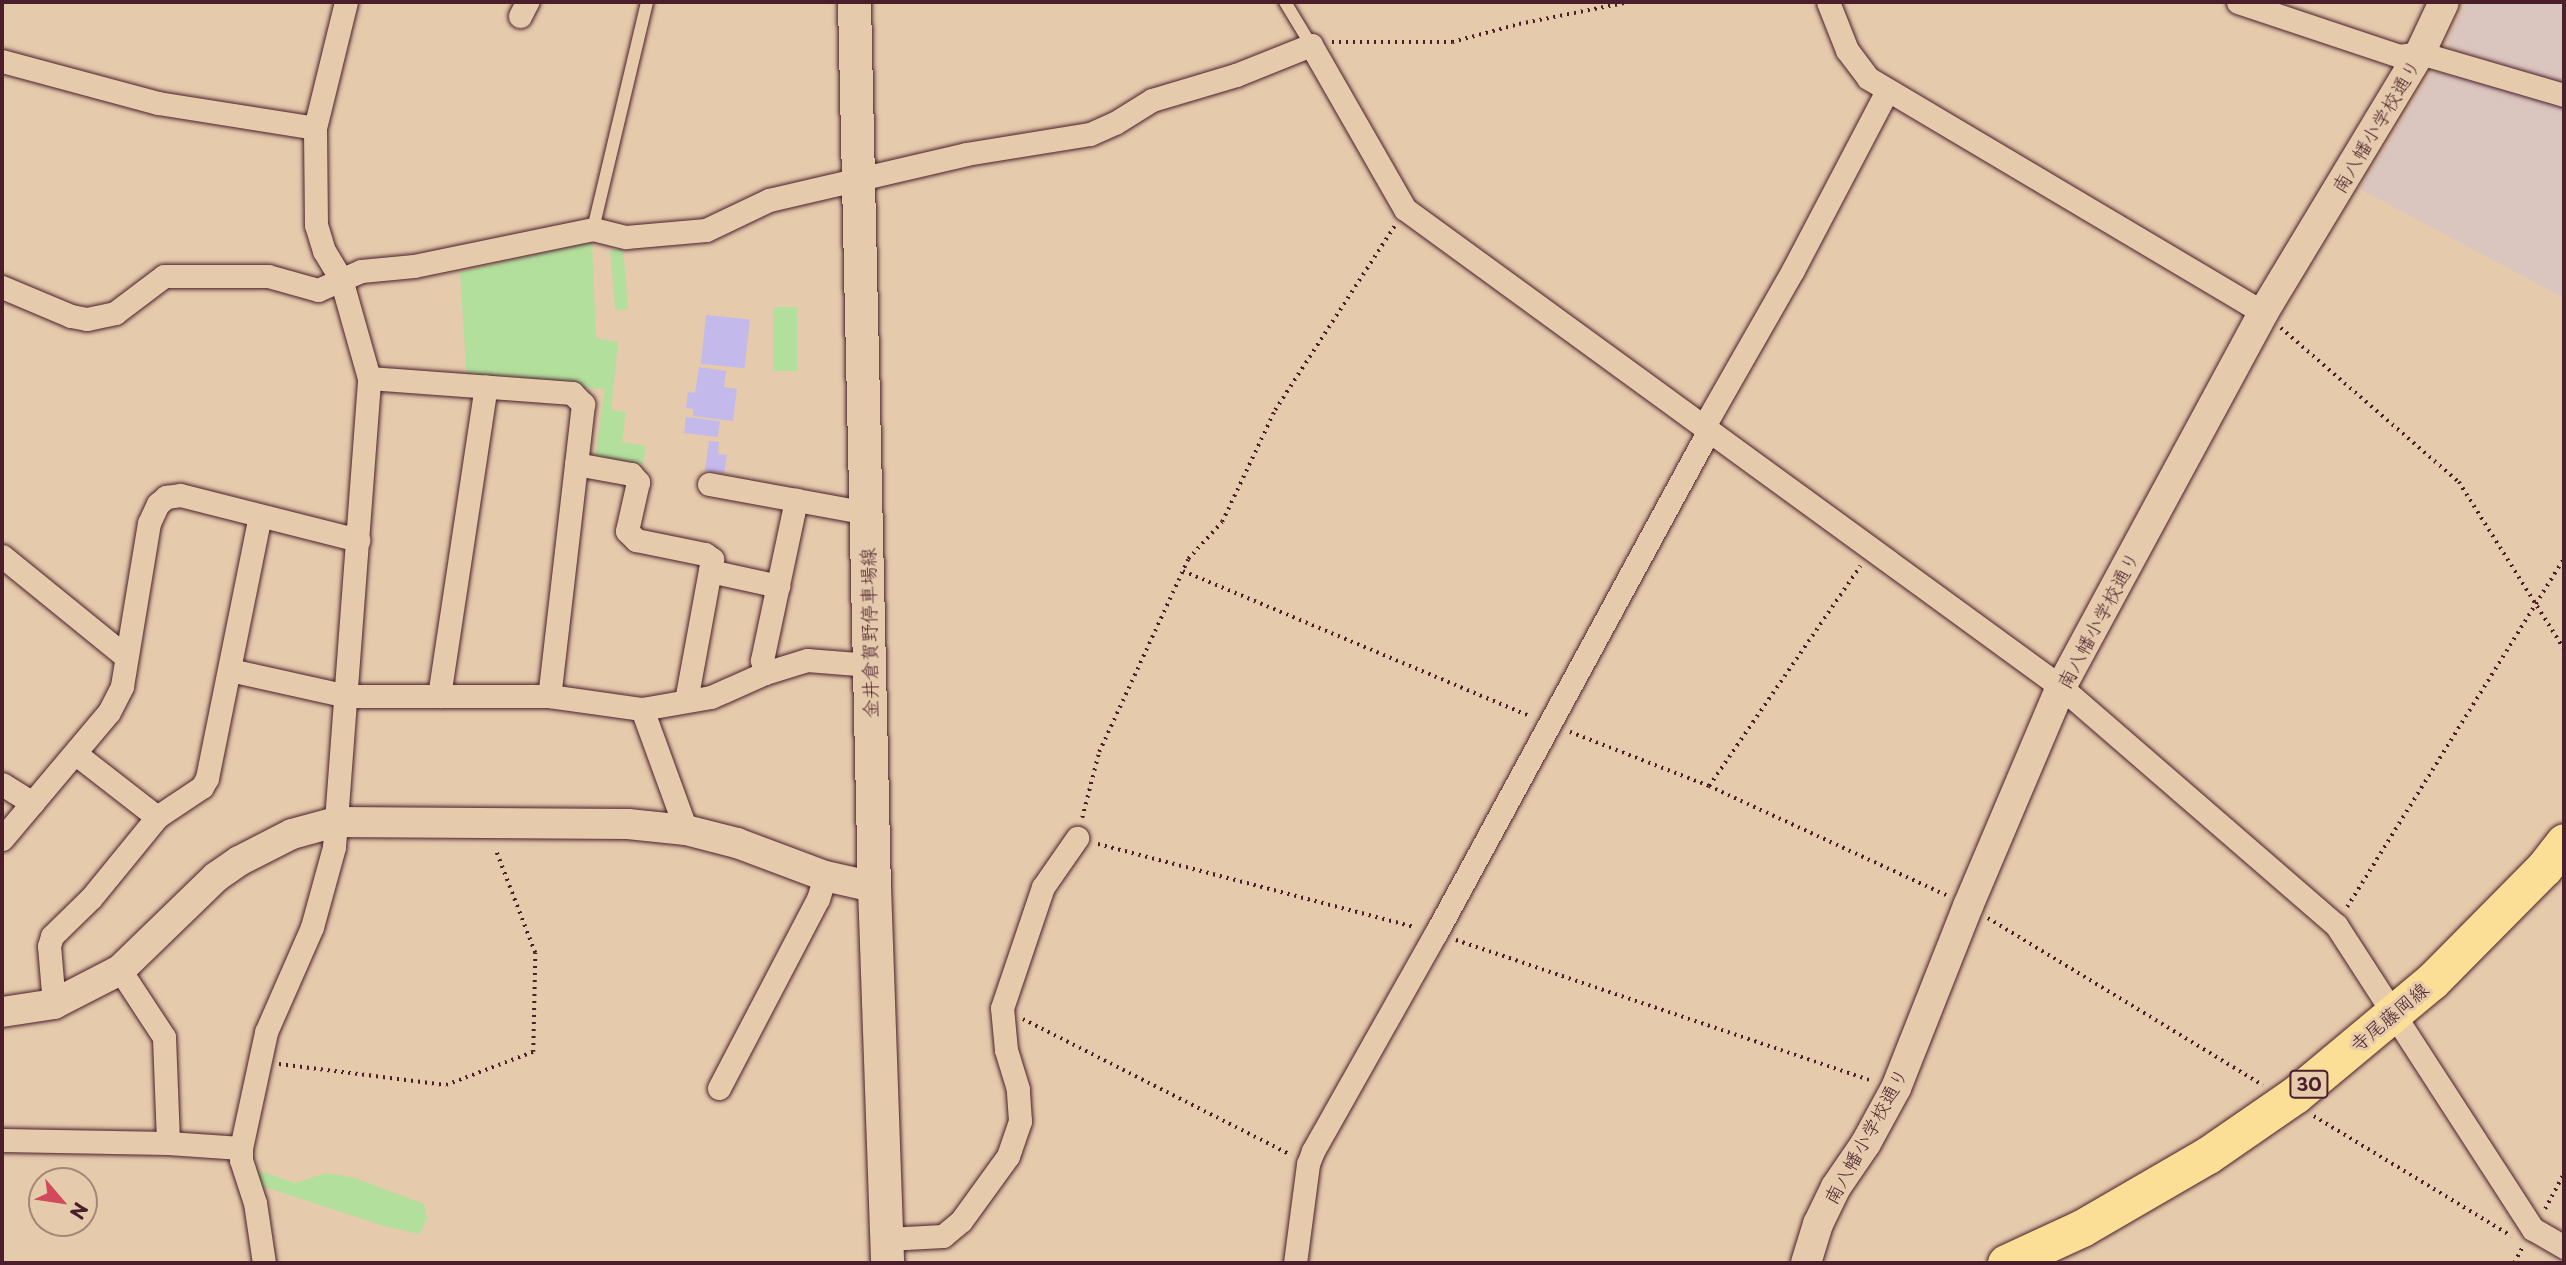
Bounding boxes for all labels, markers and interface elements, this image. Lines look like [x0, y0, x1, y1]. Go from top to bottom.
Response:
street label: 南八幡小学校通り [2327, 55, 2425, 197]
street label: 金井倉賀野停車場線 [856, 547, 882, 719]
street label: 南八幡小学校通り [2052, 548, 2144, 692]
street label: 寺尾藤岡線 [2345, 978, 2433, 1056]
street label: 南八幡小学校通り [1819, 1064, 1913, 1208]
road number: 30 [2288, 1070, 2330, 1098]
north arrow [28, 1167, 98, 1237]
text: N [64, 1198, 96, 1225]

